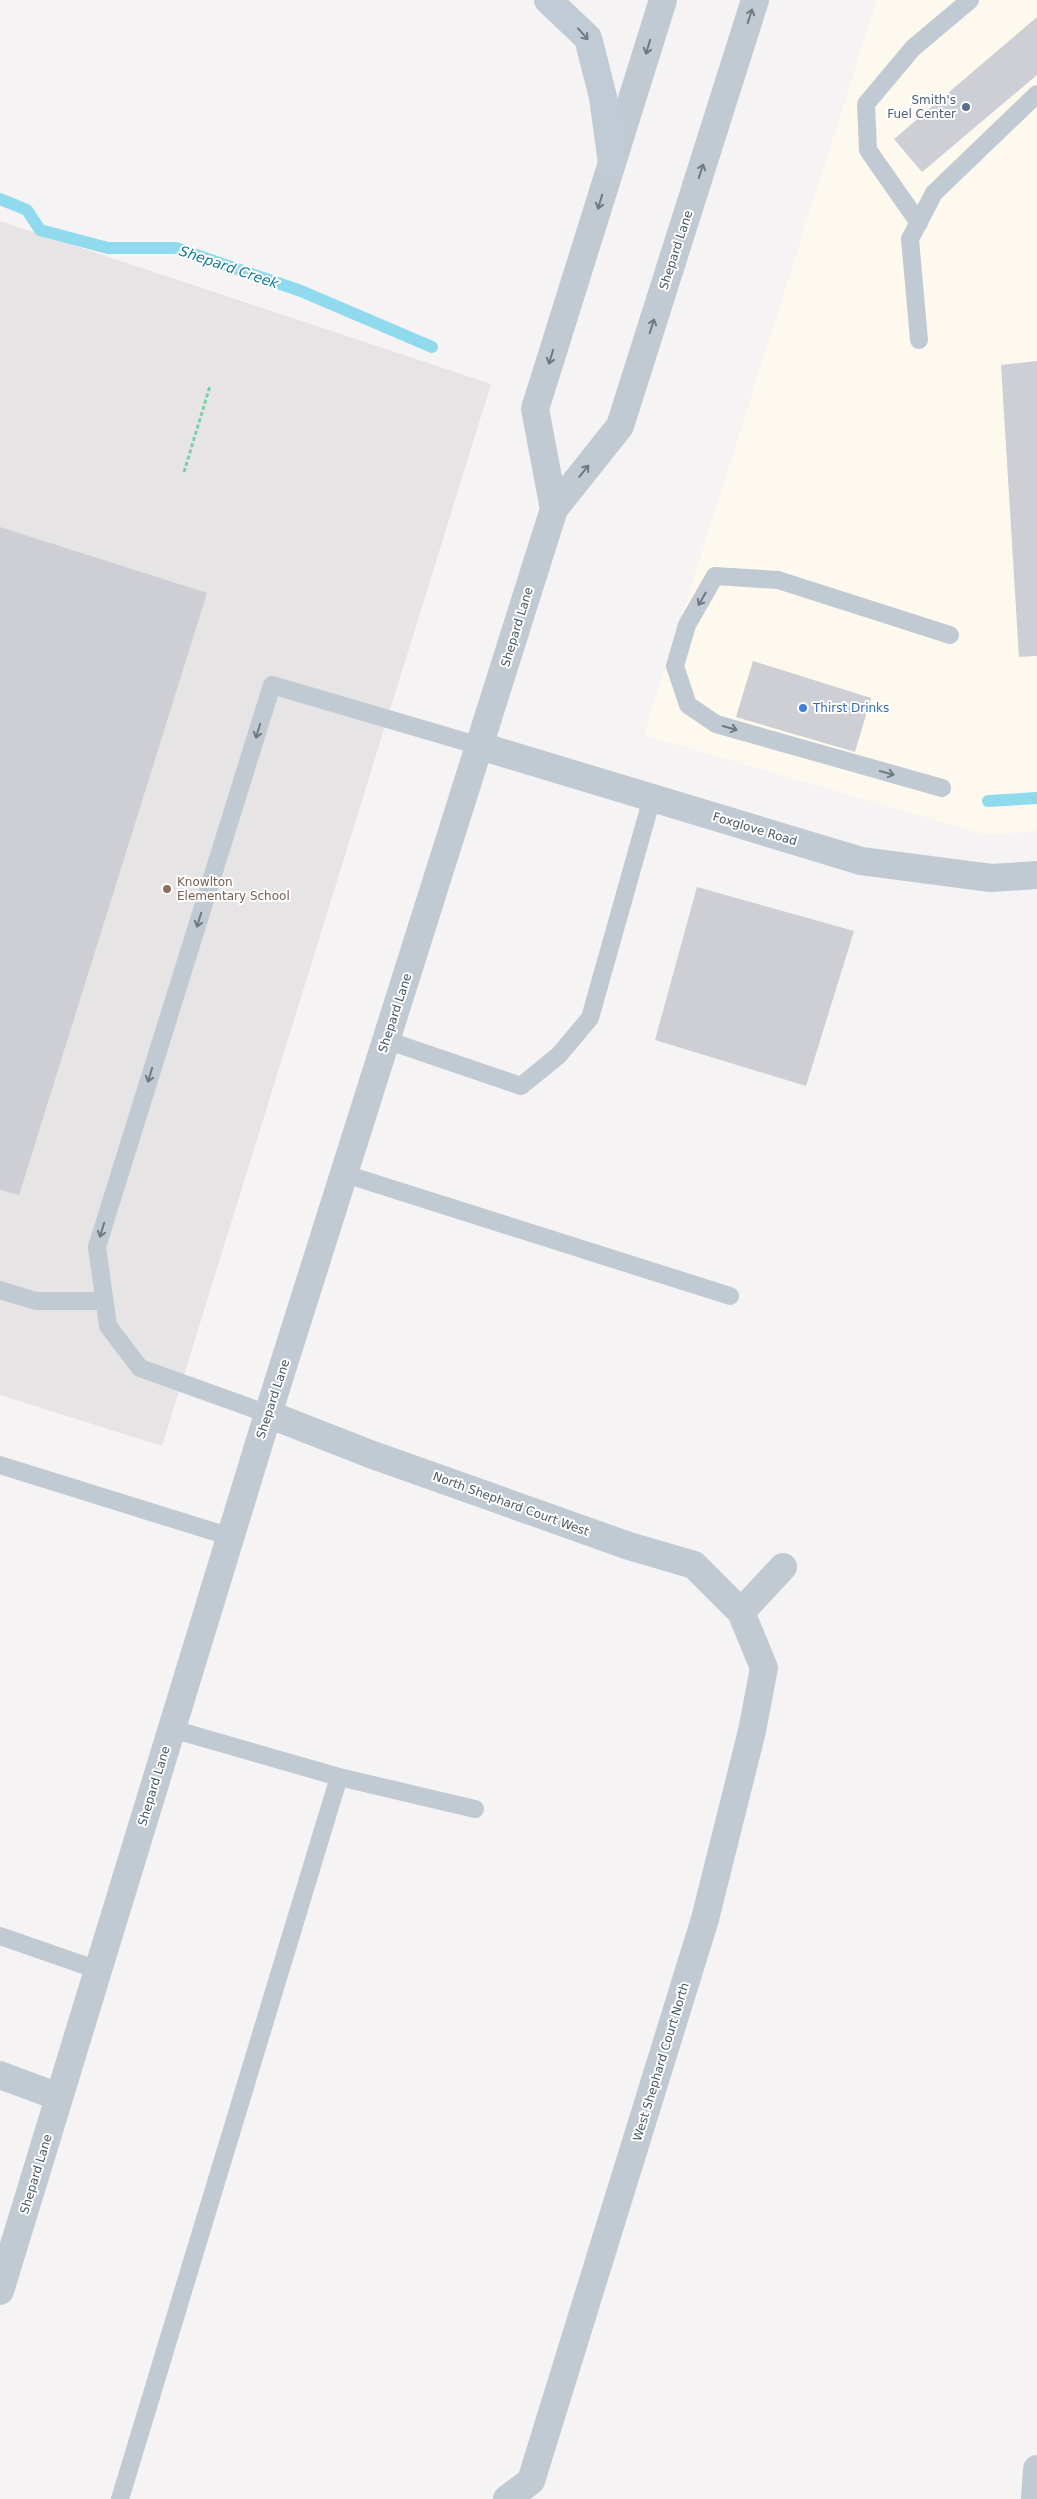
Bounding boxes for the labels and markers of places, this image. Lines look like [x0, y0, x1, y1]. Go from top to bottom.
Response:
place label: Smith's Fuel Center [887, 93, 956, 121]
marker: Smith's Fuel Center [960, 101, 972, 113]
place label: Thirst Drinks [812, 701, 889, 715]
marker: Thirst Drinks [797, 702, 809, 714]
place label: Knowlton Elementary School [177, 875, 290, 903]
marker: Knowlton Elementary School [161, 883, 173, 895]

